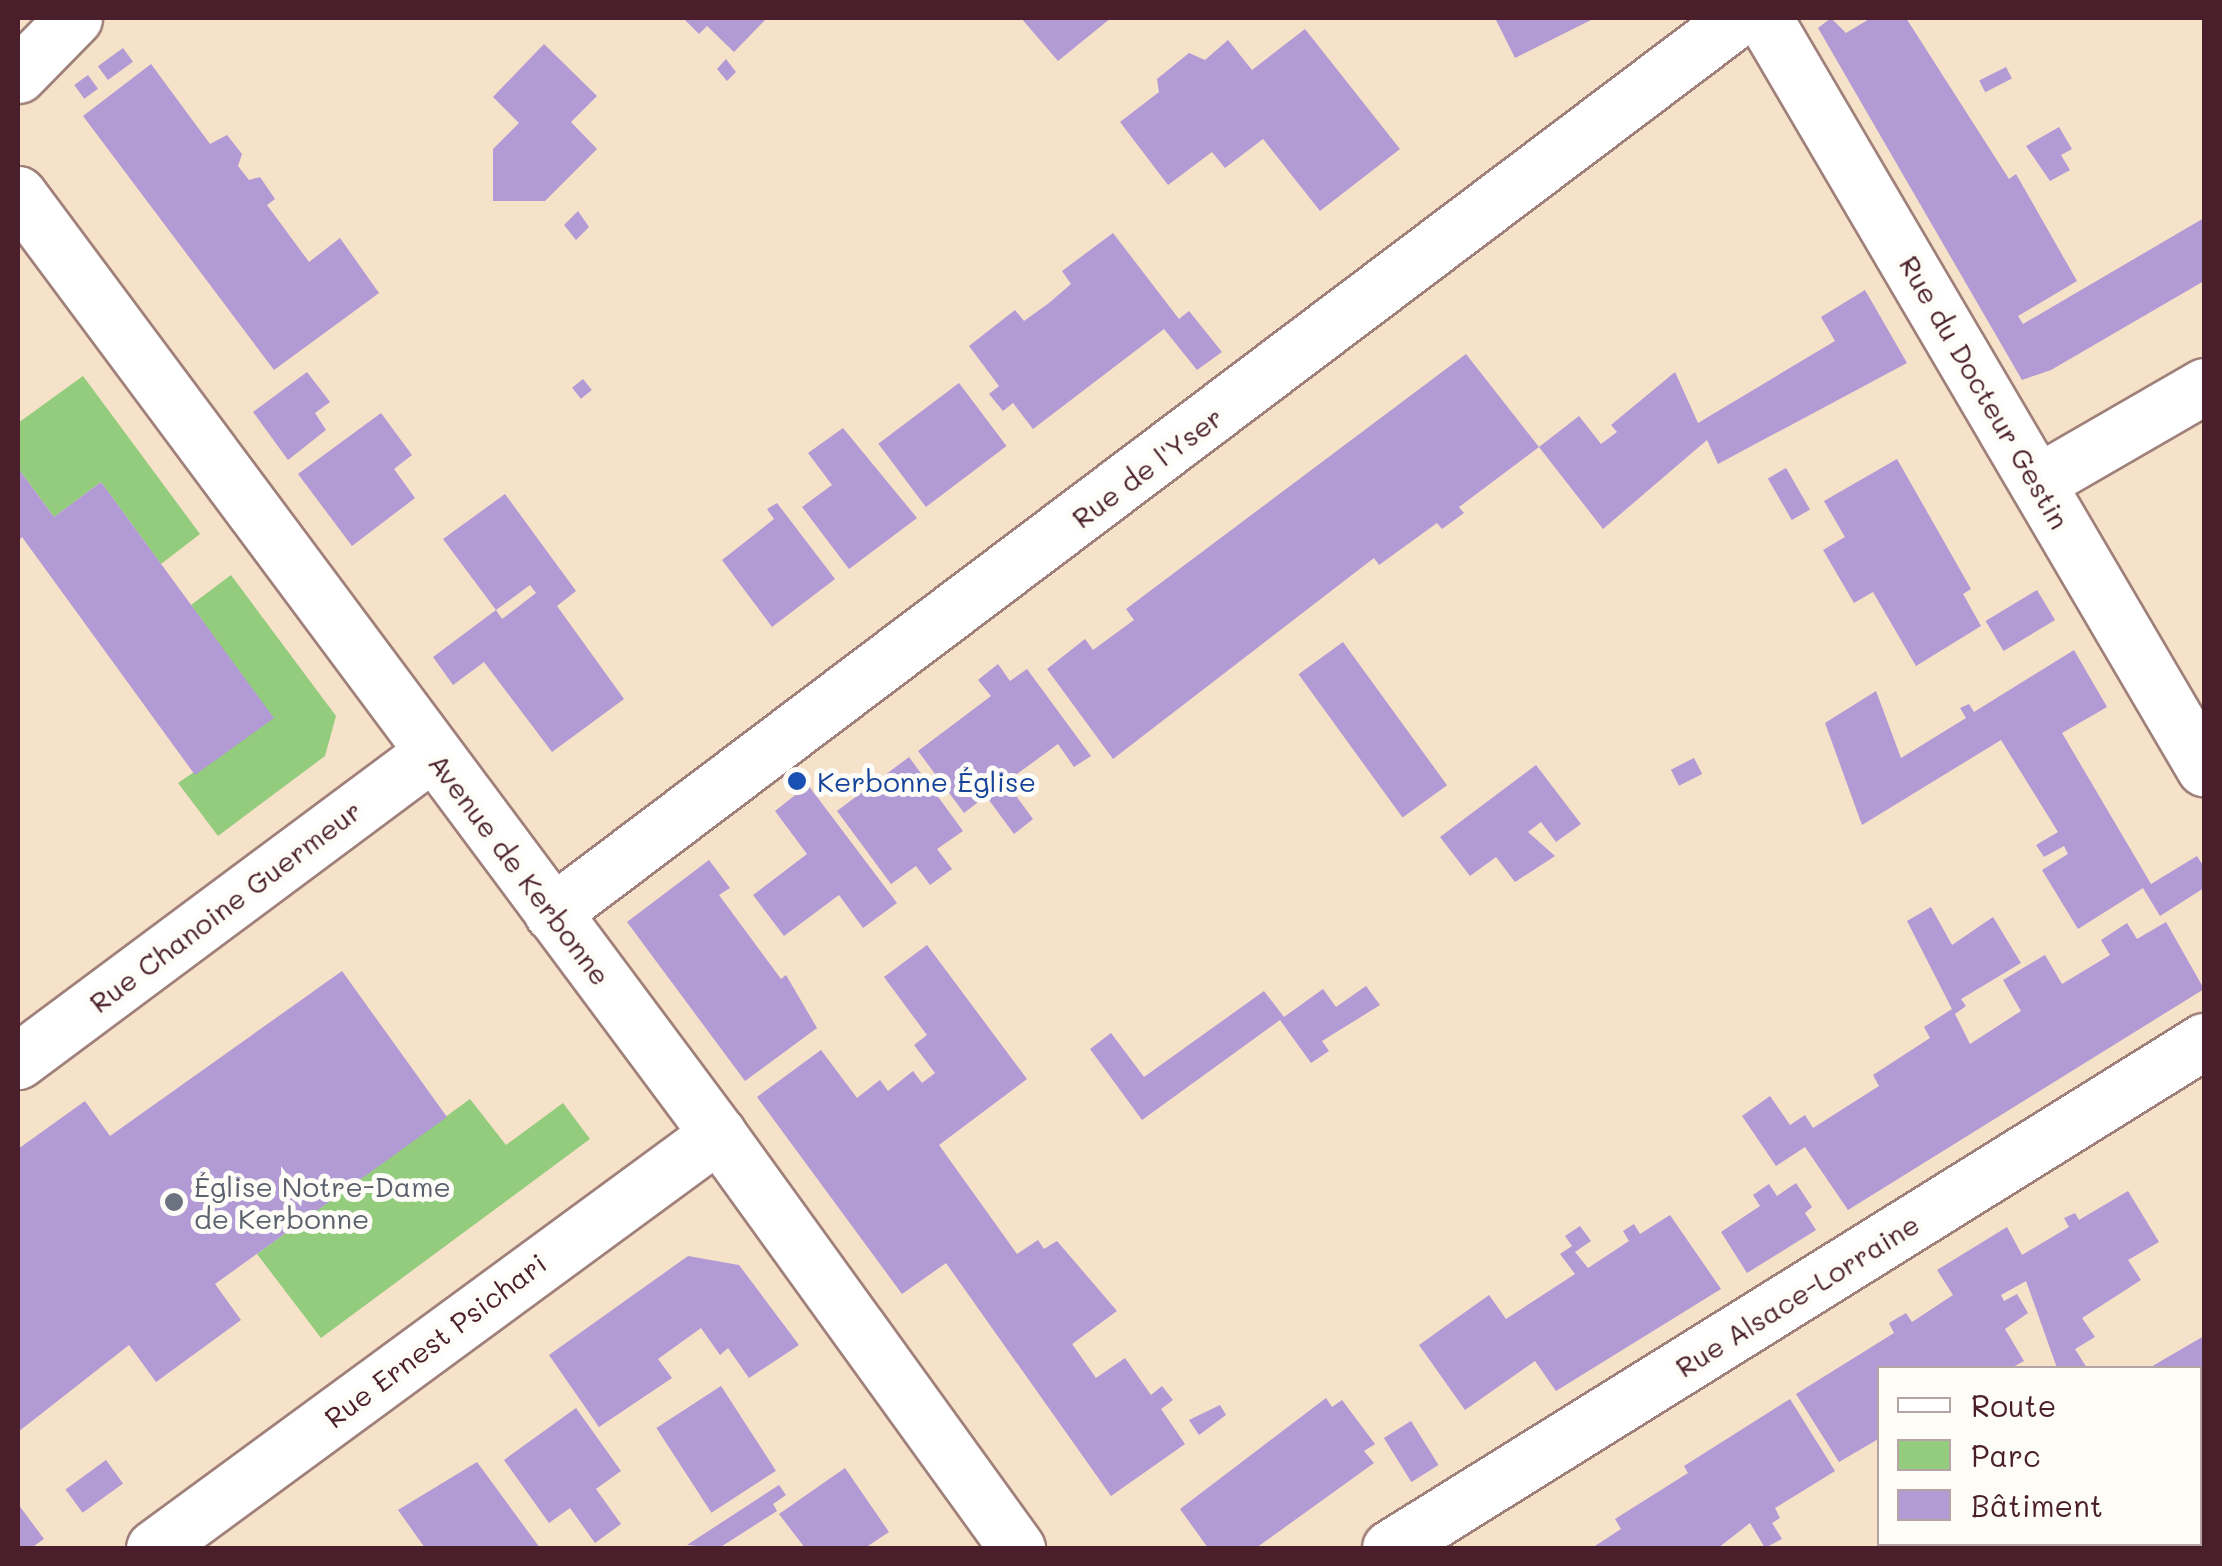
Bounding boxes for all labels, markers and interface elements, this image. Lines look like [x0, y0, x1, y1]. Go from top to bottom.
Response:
street label: Rue du Docteur Gestin [1893, 249, 2077, 535]
street label: Rue de l'Yser [1065, 399, 1229, 535]
street label: Avenue de Kerbonne [422, 747, 618, 991]
place label: Kerbonne Église [817, 764, 1036, 798]
marker: Kerbonne Église [786, 770, 808, 792]
street label: Rue Chanoine Guermeur [82, 793, 368, 1019]
place label: Église Notre-Dame de Kerbonne [194, 1169, 451, 1235]
marker: Église Notre-Dame de Kerbonne [163, 1191, 185, 1213]
street label: Rue Alsace-Lorraine [1669, 1206, 1925, 1384]
street label: Rue Ernest Psichari [317, 1246, 553, 1434]
legend [1877, 1366, 2202, 1546]
text: Route [1971, 1385, 2056, 1425]
text: Parc [1971, 1435, 2041, 1475]
text: Bâtiment [1971, 1485, 2103, 1525]

